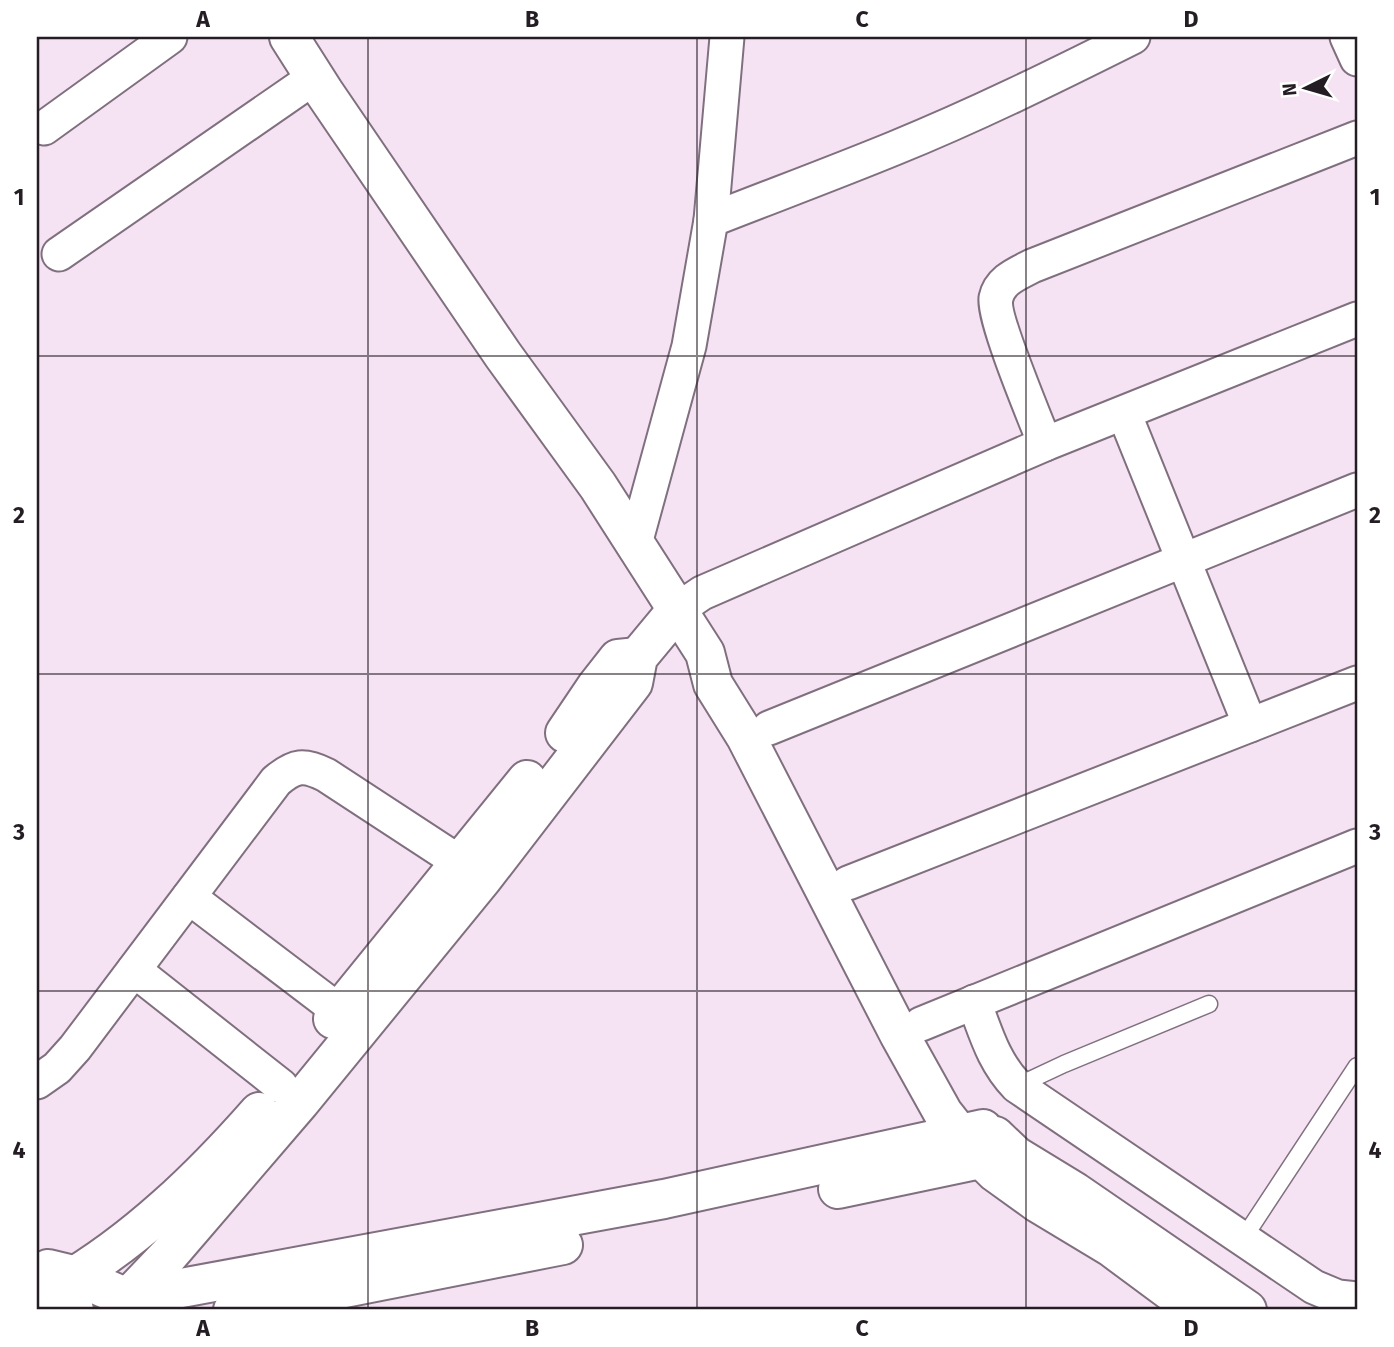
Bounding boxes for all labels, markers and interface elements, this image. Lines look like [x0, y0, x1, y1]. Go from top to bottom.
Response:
text: A [195, 5, 210, 33]
text: B [525, 5, 539, 33]
text: C [855, 5, 869, 33]
text: D [1184, 5, 1199, 33]
north arrow [1272, 52, 1342, 122]
text: N [1278, 82, 1302, 97]
text: 1 [14, 183, 24, 211]
text: 1 [1370, 183, 1380, 211]
text: 2 [13, 501, 25, 529]
text: 2 [1369, 501, 1381, 529]
text: 3 [12, 818, 25, 846]
text: 3 [1368, 818, 1381, 846]
text: 4 [13, 1136, 26, 1164]
text: 4 [1369, 1136, 1382, 1164]
text: A [195, 1314, 210, 1342]
text: B [525, 1314, 539, 1342]
text: C [855, 1314, 869, 1342]
text: D [1184, 1314, 1199, 1342]

